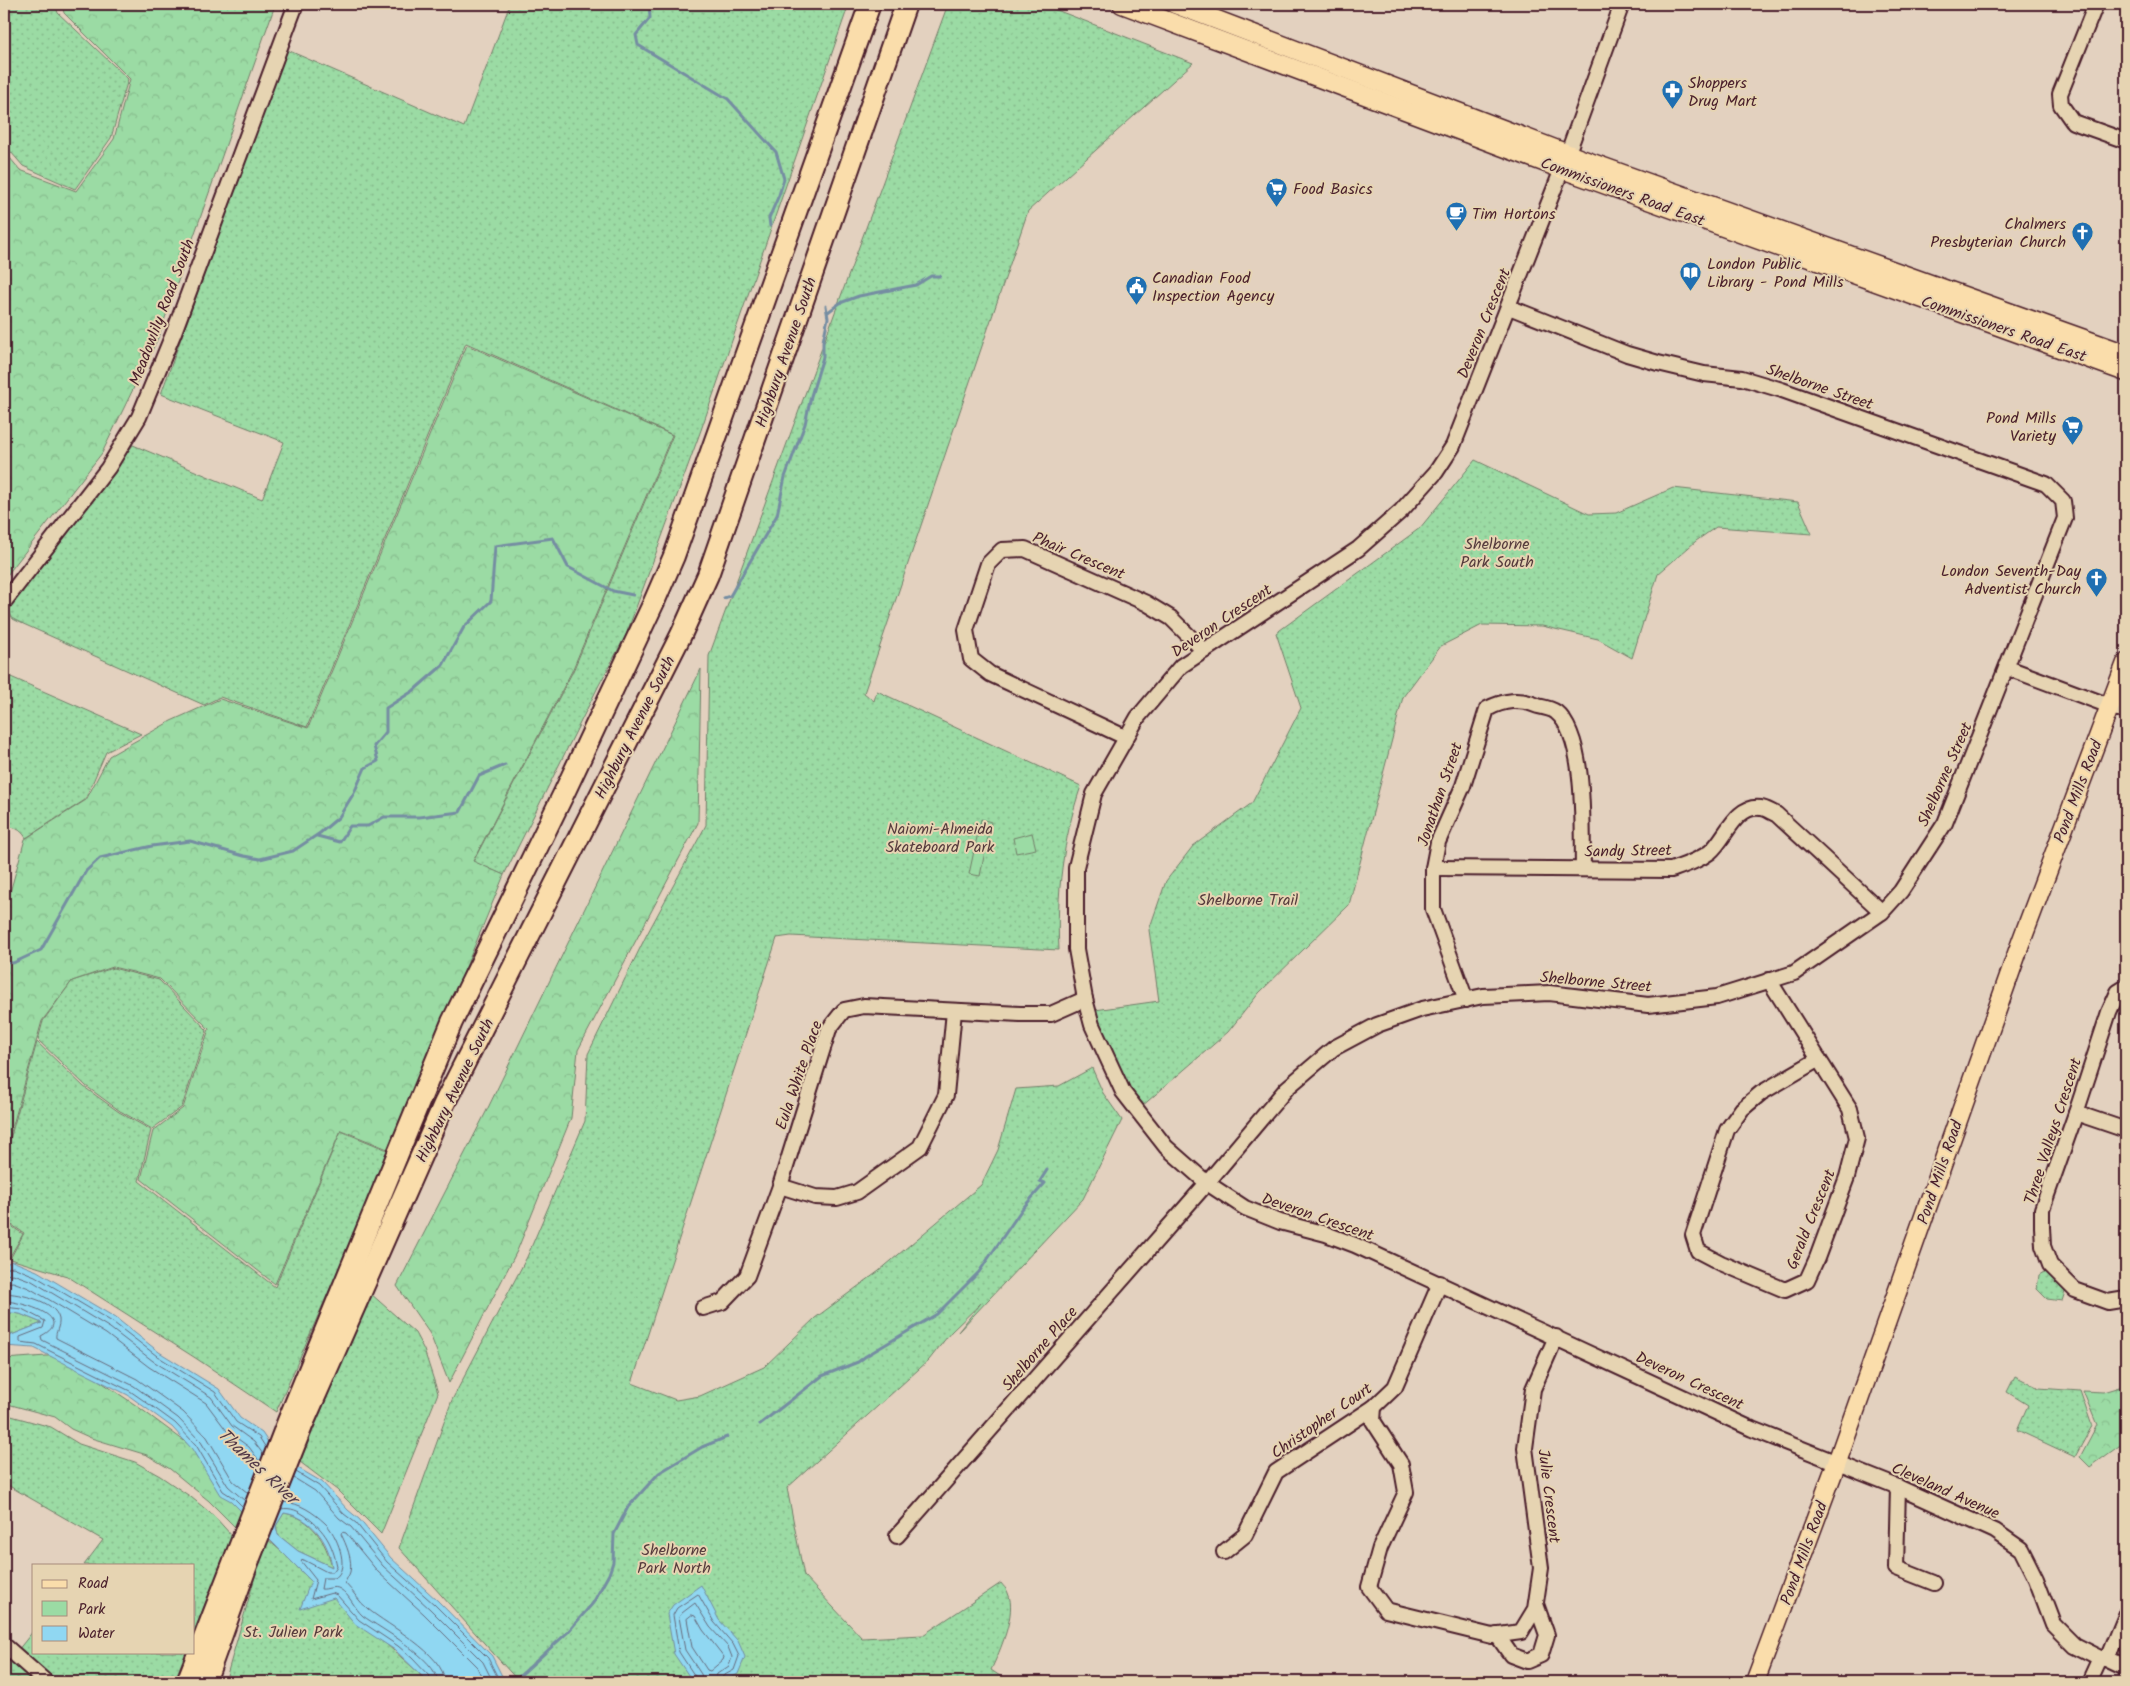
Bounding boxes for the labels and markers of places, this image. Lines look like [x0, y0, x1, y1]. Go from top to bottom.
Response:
place label: Shoppers Drug Mart [1688, 71, 1758, 114]
pharmacy icon: Shoppers Drug Mart [1660, 79, 1684, 110]
supermarket icon: Food Basics [1265, 176, 1289, 207]
place label: Food Basics [1293, 177, 1373, 202]
cafe icon: Tim Hortons [1444, 201, 1468, 232]
place label: Tim Hortons [1472, 202, 1556, 227]
place label: Chalmers Presbyterian Church [1930, 212, 2066, 255]
church icon: Chalmers Presbyterian Church [2070, 220, 2094, 251]
place label: London Public Library - Pond Mills [1707, 252, 1844, 295]
library icon: London Public Library - Pond Mills [1679, 260, 1703, 291]
place label: Canadian Food Inspection Agency [1152, 266, 1275, 309]
public building icon: Canadian Food Inspection Agency [1124, 274, 1148, 305]
place label: Pond Mills Variety [1986, 406, 2056, 449]
supermarket icon: Pond Mills Variety [2060, 414, 2084, 445]
place label: London Seventh-Day Adventist Church [1941, 559, 2081, 602]
church icon: London Seventh-Day Adventist Church [2085, 567, 2109, 598]

